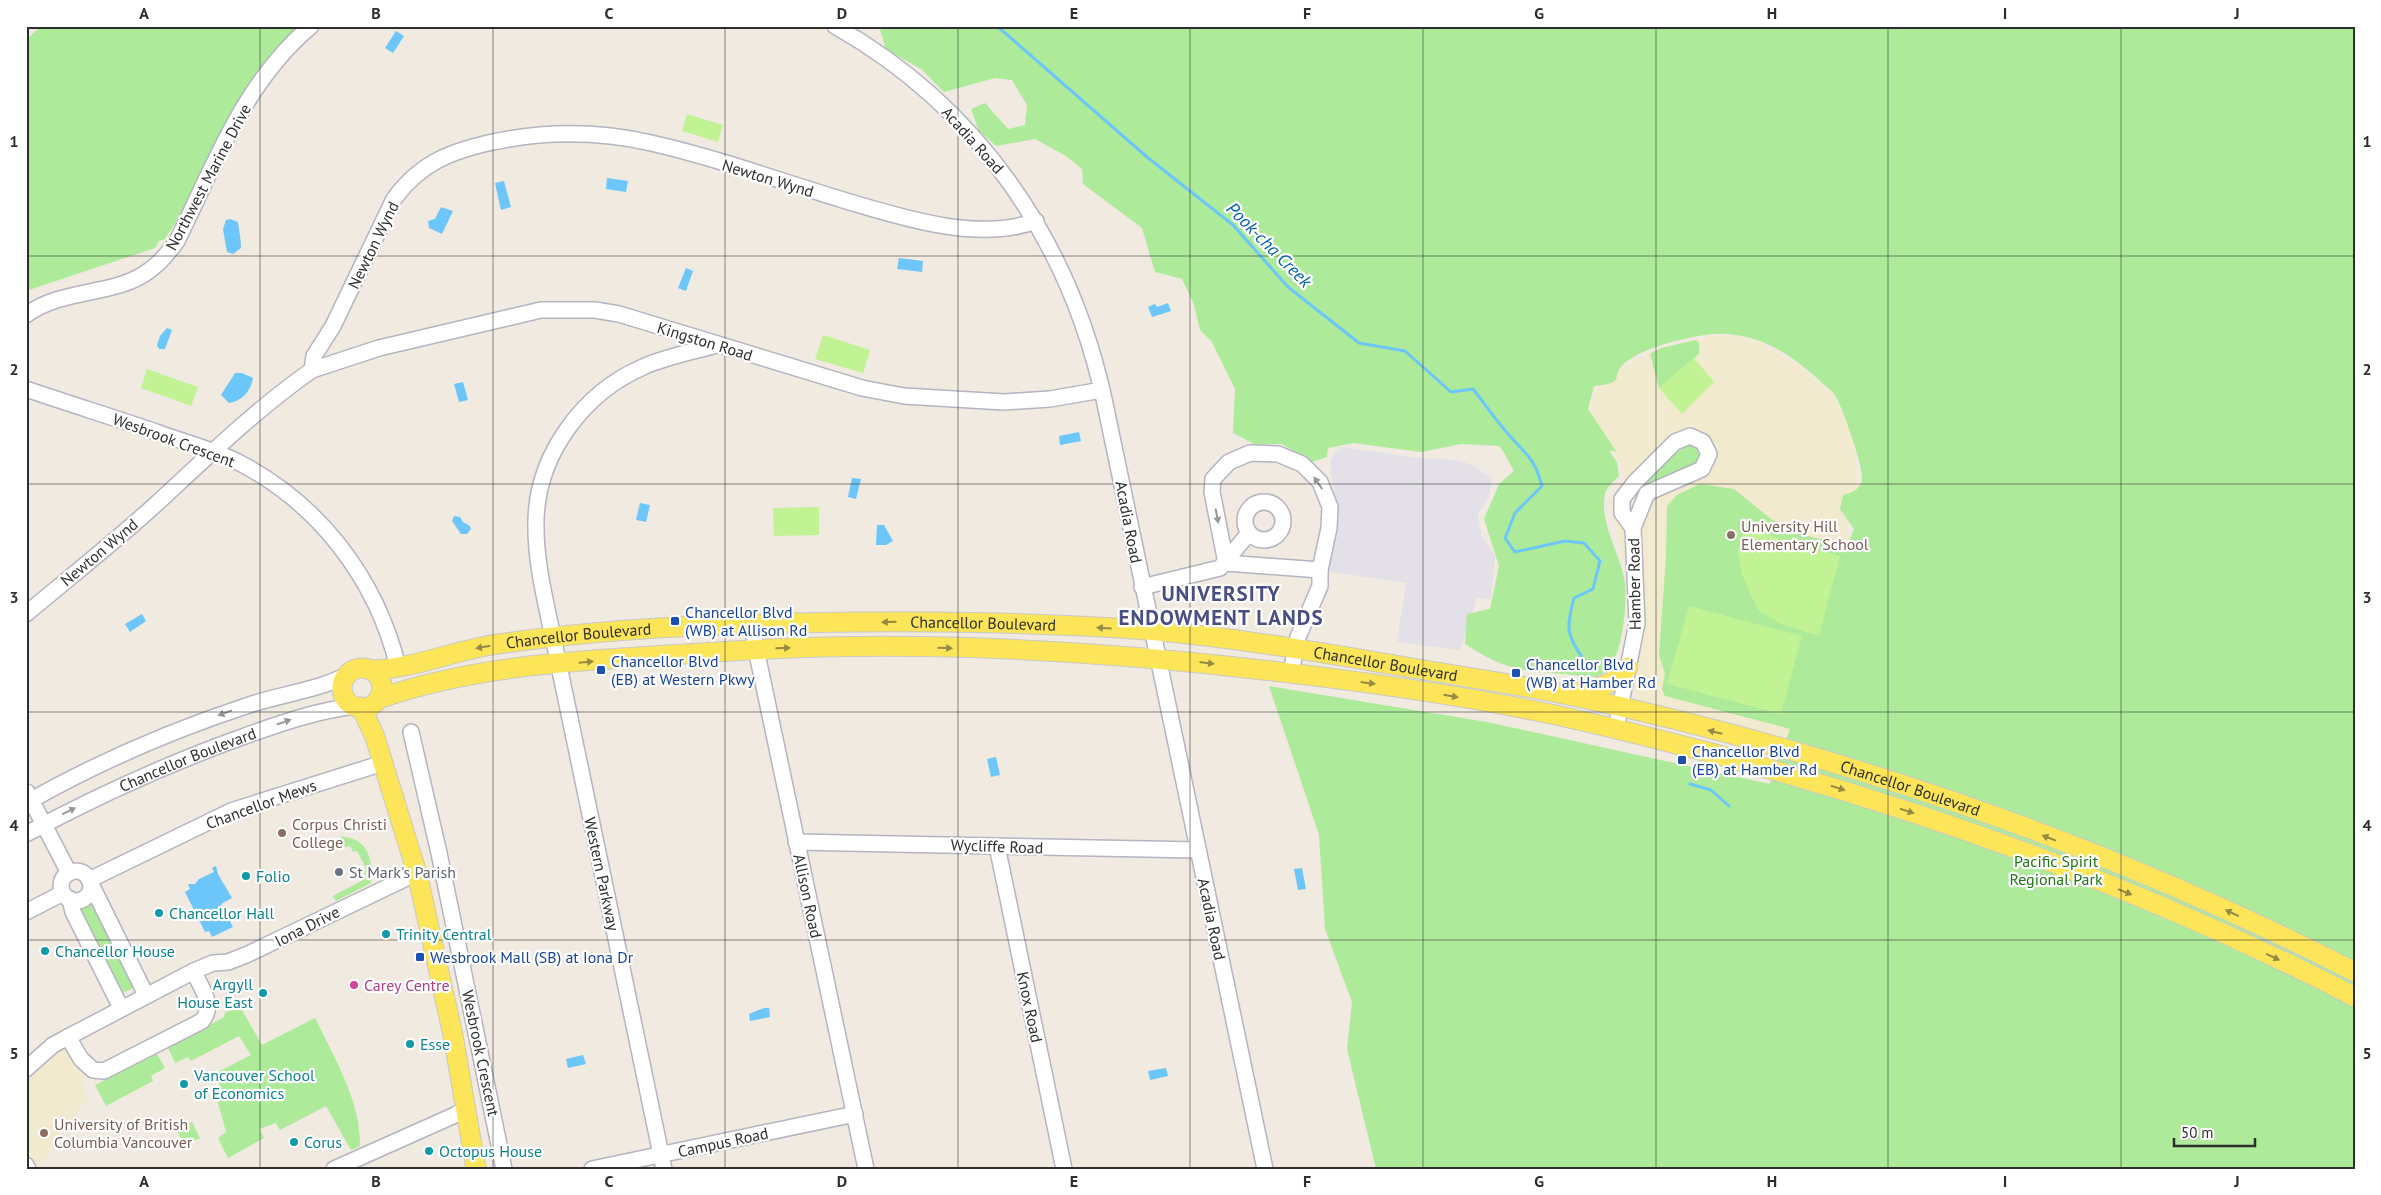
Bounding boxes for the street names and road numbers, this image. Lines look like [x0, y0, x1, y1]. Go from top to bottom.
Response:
street label: Northwest Marine Drive [161, 100, 255, 254]
street label: Acadia Road [938, 102, 1008, 178]
street label: Newton Wynd [720, 155, 816, 201]
street label: Newton Wynd [343, 198, 403, 292]
street label: Kingston Road [655, 317, 755, 365]
street label: Wesbrook Crescent [110, 409, 238, 472]
street label: Acadia Road [1111, 479, 1147, 565]
street label: Newton Wynd [56, 514, 142, 590]
street label: Hamber Road [1623, 538, 1645, 630]
street label: Chancellor Boulevard [910, 612, 1057, 635]
street label: Chancellor Boulevard [505, 618, 652, 653]
street label: Chancellor Boulevard [1312, 642, 1459, 685]
street label: Chancellor Boulevard [116, 723, 259, 796]
street label: Chancellor Boulevard [1838, 756, 1983, 820]
street label: Chancellor Mews [203, 775, 319, 833]
street label: Western Parkway [580, 815, 624, 933]
street label: Wycliffe Road [950, 834, 1044, 858]
street label: Allison Road [789, 852, 827, 940]
street label: Acadia Road [1194, 876, 1230, 962]
street label: Iona Drive [271, 901, 343, 951]
street label: Knox Road [1013, 970, 1047, 1044]
street label: Wesbrook Crescent [458, 988, 504, 1118]
street label: Campus Road [676, 1123, 770, 1161]

